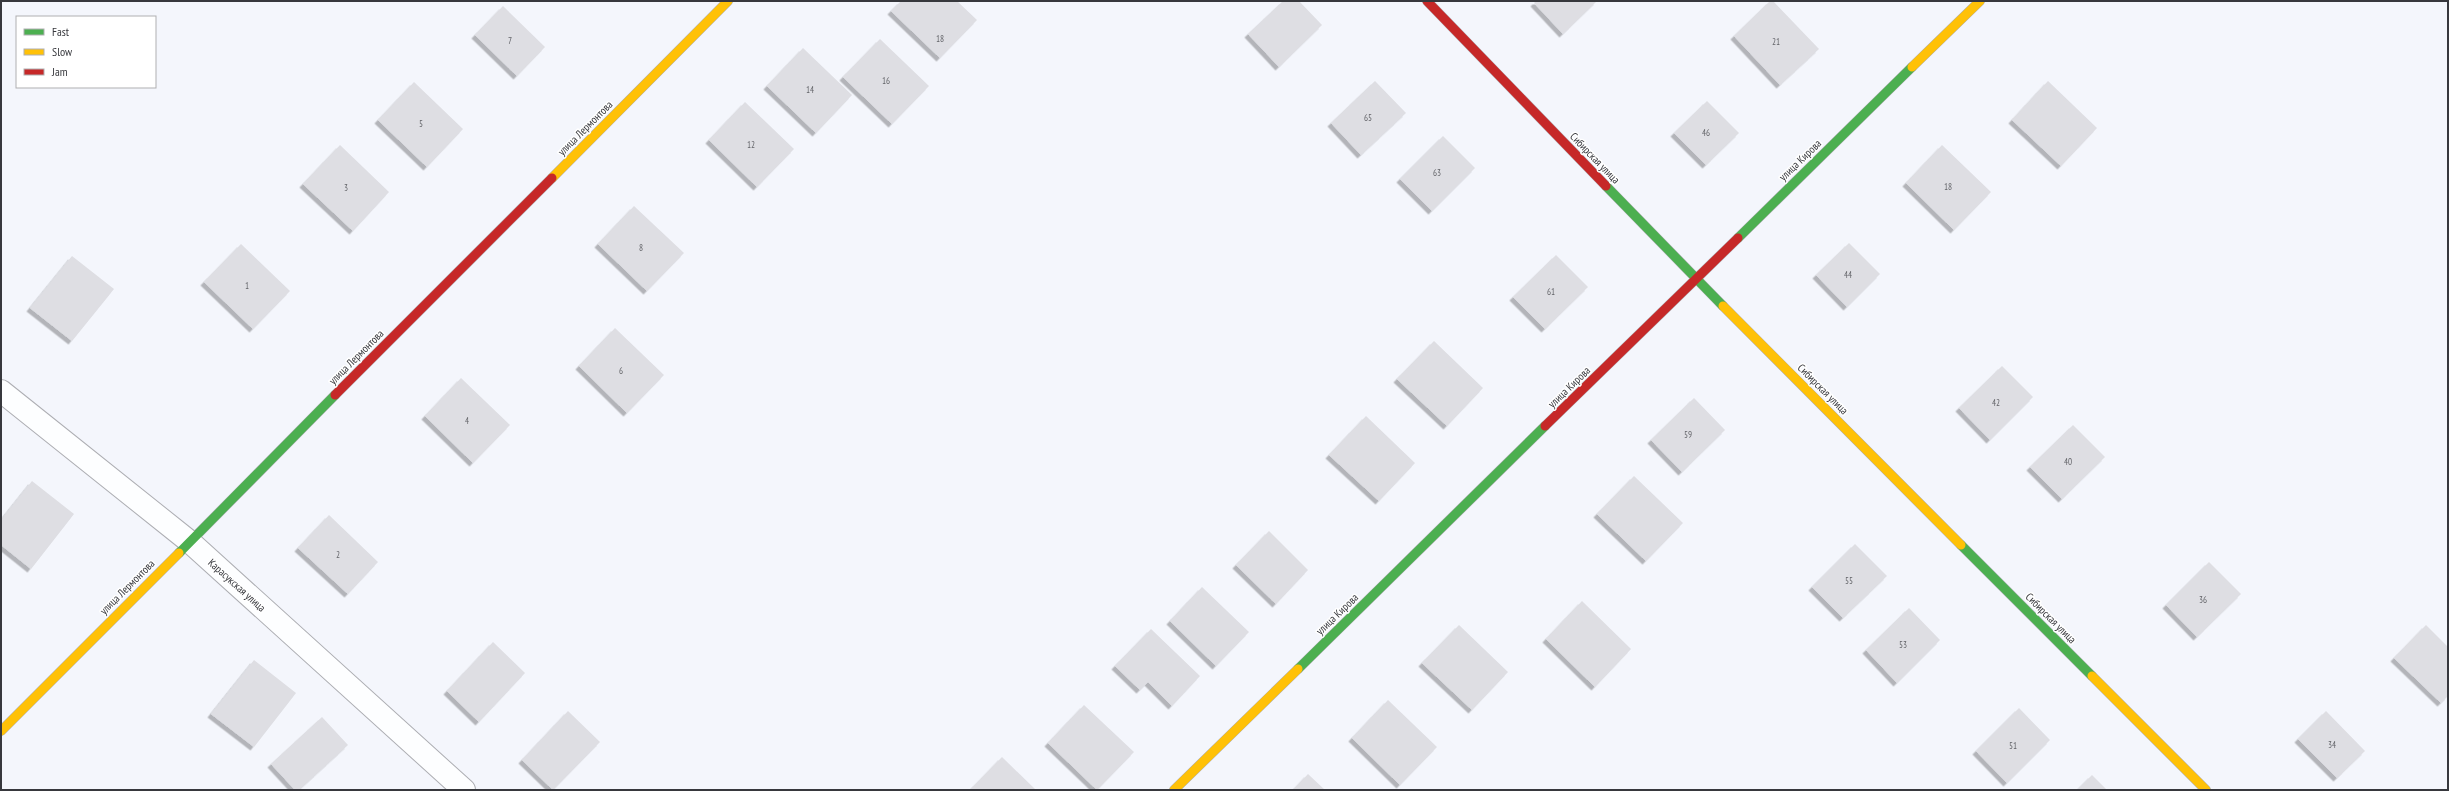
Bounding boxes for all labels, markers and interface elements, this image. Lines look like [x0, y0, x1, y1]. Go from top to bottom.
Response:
legend [16, 16, 156, 88]
text: Fast [52, 24, 70, 39]
house number: 18 [936, 33, 944, 44]
house number: 7 [508, 35, 512, 46]
house number: 21 [1772, 36, 1780, 47]
text: Slow [52, 44, 73, 59]
text: Jam [51, 64, 68, 79]
house number: 16 [882, 75, 890, 86]
house number: 14 [806, 84, 814, 95]
street label: улица Лермонтова [555, 98, 615, 158]
house number: 65 [1364, 112, 1372, 123]
house number: 5 [419, 118, 423, 129]
house number: 46 [1702, 127, 1710, 138]
street label: Сибирская улица [1567, 129, 1623, 187]
street label: улица Кирова [1776, 136, 1824, 184]
house number: 12 [747, 139, 755, 150]
house number: 63 [1433, 167, 1441, 178]
house number: 18 [1944, 181, 1952, 192]
house number: 3 [344, 182, 348, 193]
house number: 8 [639, 242, 643, 253]
house number: 44 [1844, 269, 1852, 280]
house number: 1 [245, 280, 249, 291]
house number: 61 [1547, 286, 1555, 297]
street label: улица Лермонтова [326, 327, 386, 387]
street label: Сибирская улица [1795, 361, 1851, 417]
street label: улица Кирова [1545, 363, 1593, 411]
house number: 6 [619, 365, 623, 376]
house number: 42 [1992, 397, 2000, 408]
house number: 4 [465, 415, 469, 426]
house number: 59 [1684, 429, 1692, 440]
house number: 40 [2064, 456, 2072, 467]
house number: 2 [336, 549, 340, 560]
street label: Карасукская улица [205, 555, 269, 615]
street label: улица Лермонтова [97, 557, 157, 617]
house number: 55 [1845, 575, 1853, 586]
street label: улица Кирова [1313, 590, 1361, 638]
street label: Сибирская улица [2023, 590, 2079, 646]
house number: 36 [2199, 594, 2207, 605]
house number: 53 [1899, 639, 1907, 650]
house number: 34 [2328, 739, 2336, 750]
house number: 51 [2009, 740, 2017, 751]

